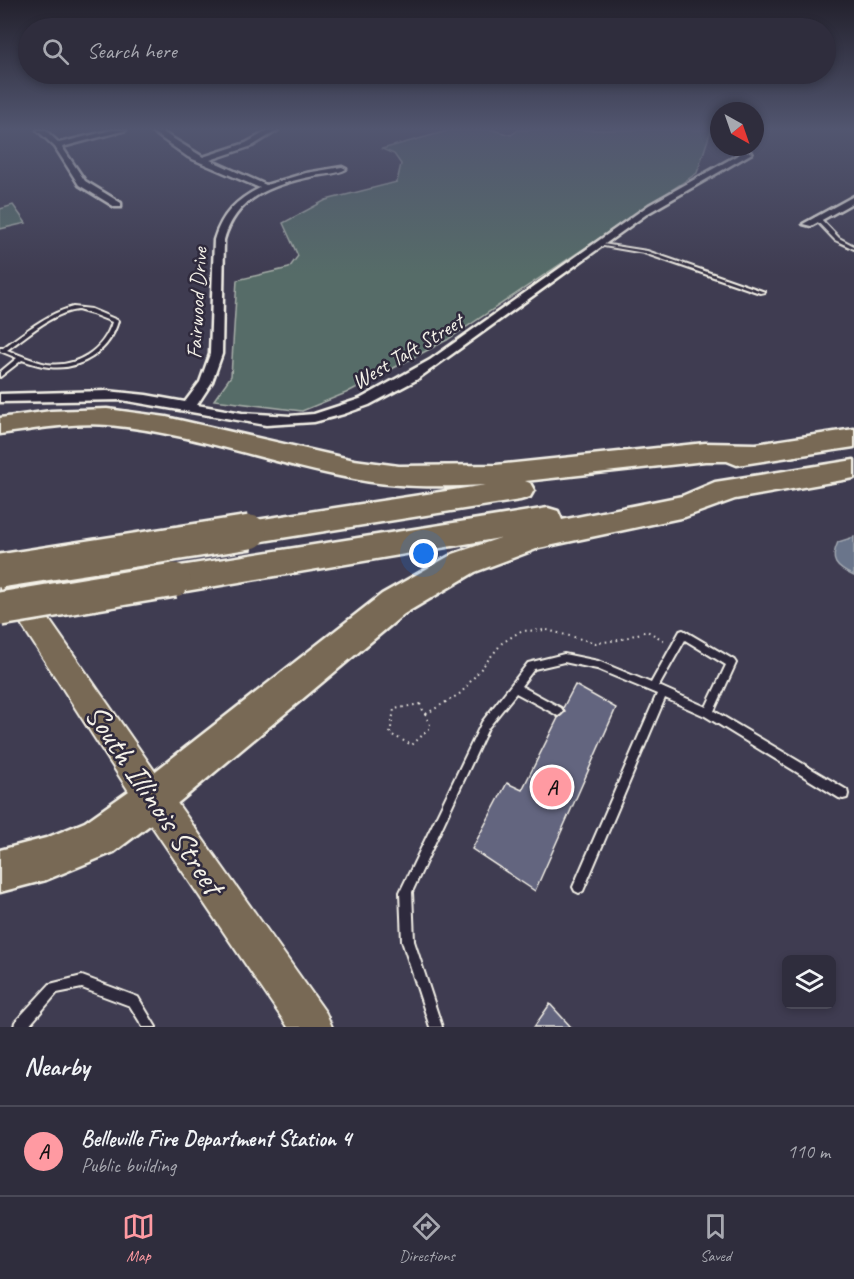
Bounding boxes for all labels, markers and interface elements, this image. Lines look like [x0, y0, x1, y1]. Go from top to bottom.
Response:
search box [18, 18, 836, 84]
icon: search [39, 35, 72, 68]
text: Search here [87, 37, 177, 65]
north arrow [710, 102, 764, 156]
street label: Fairwood Drive [180, 245, 214, 359]
street label: West Taft Street [347, 306, 471, 396]
your location [409, 539, 438, 568]
street label: South Illinois Street [76, 696, 236, 906]
pin: A [532, 764, 572, 810]
map controls [782, 955, 836, 1009]
button: layers [782, 955, 836, 1009]
text: Nearby [24, 1050, 89, 1083]
text: Belleville Fire Department Station 4 [81, 1125, 351, 1153]
text: A [38, 1139, 49, 1164]
text: 110 m [787, 1139, 830, 1164]
text: Public building [81, 1153, 176, 1178]
tab: Map [122, 1210, 155, 1266]
tab: Directions [399, 1210, 455, 1266]
tab: Saved [699, 1210, 732, 1266]

